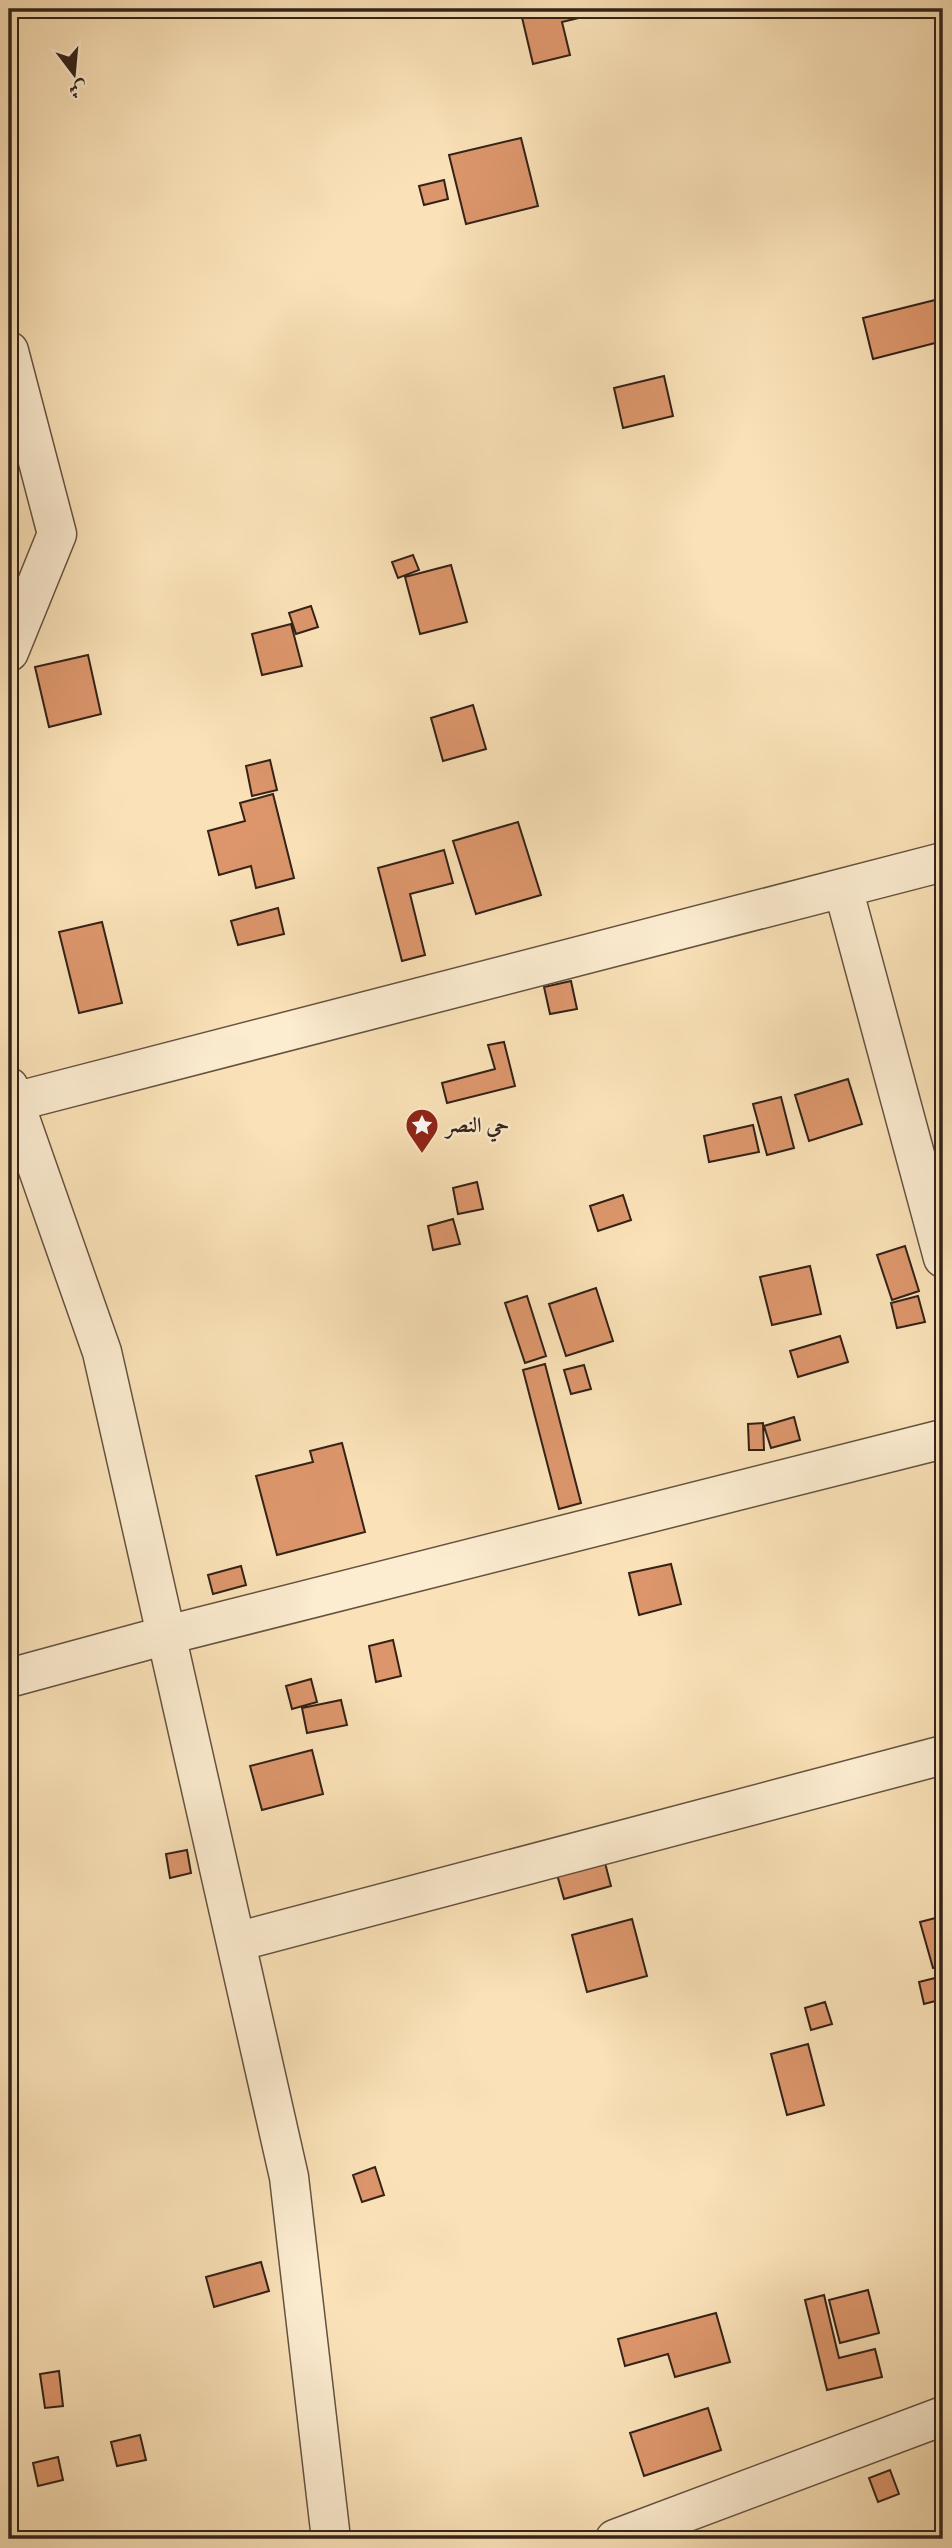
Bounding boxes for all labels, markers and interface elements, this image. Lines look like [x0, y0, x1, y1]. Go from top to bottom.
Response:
north arrow [38, 38, 108, 108]
text: ش [65, 72, 91, 104]
place icon: حي النصر [403, 1106, 441, 1155]
place label: حي النصر [443, 1112, 509, 1143]

